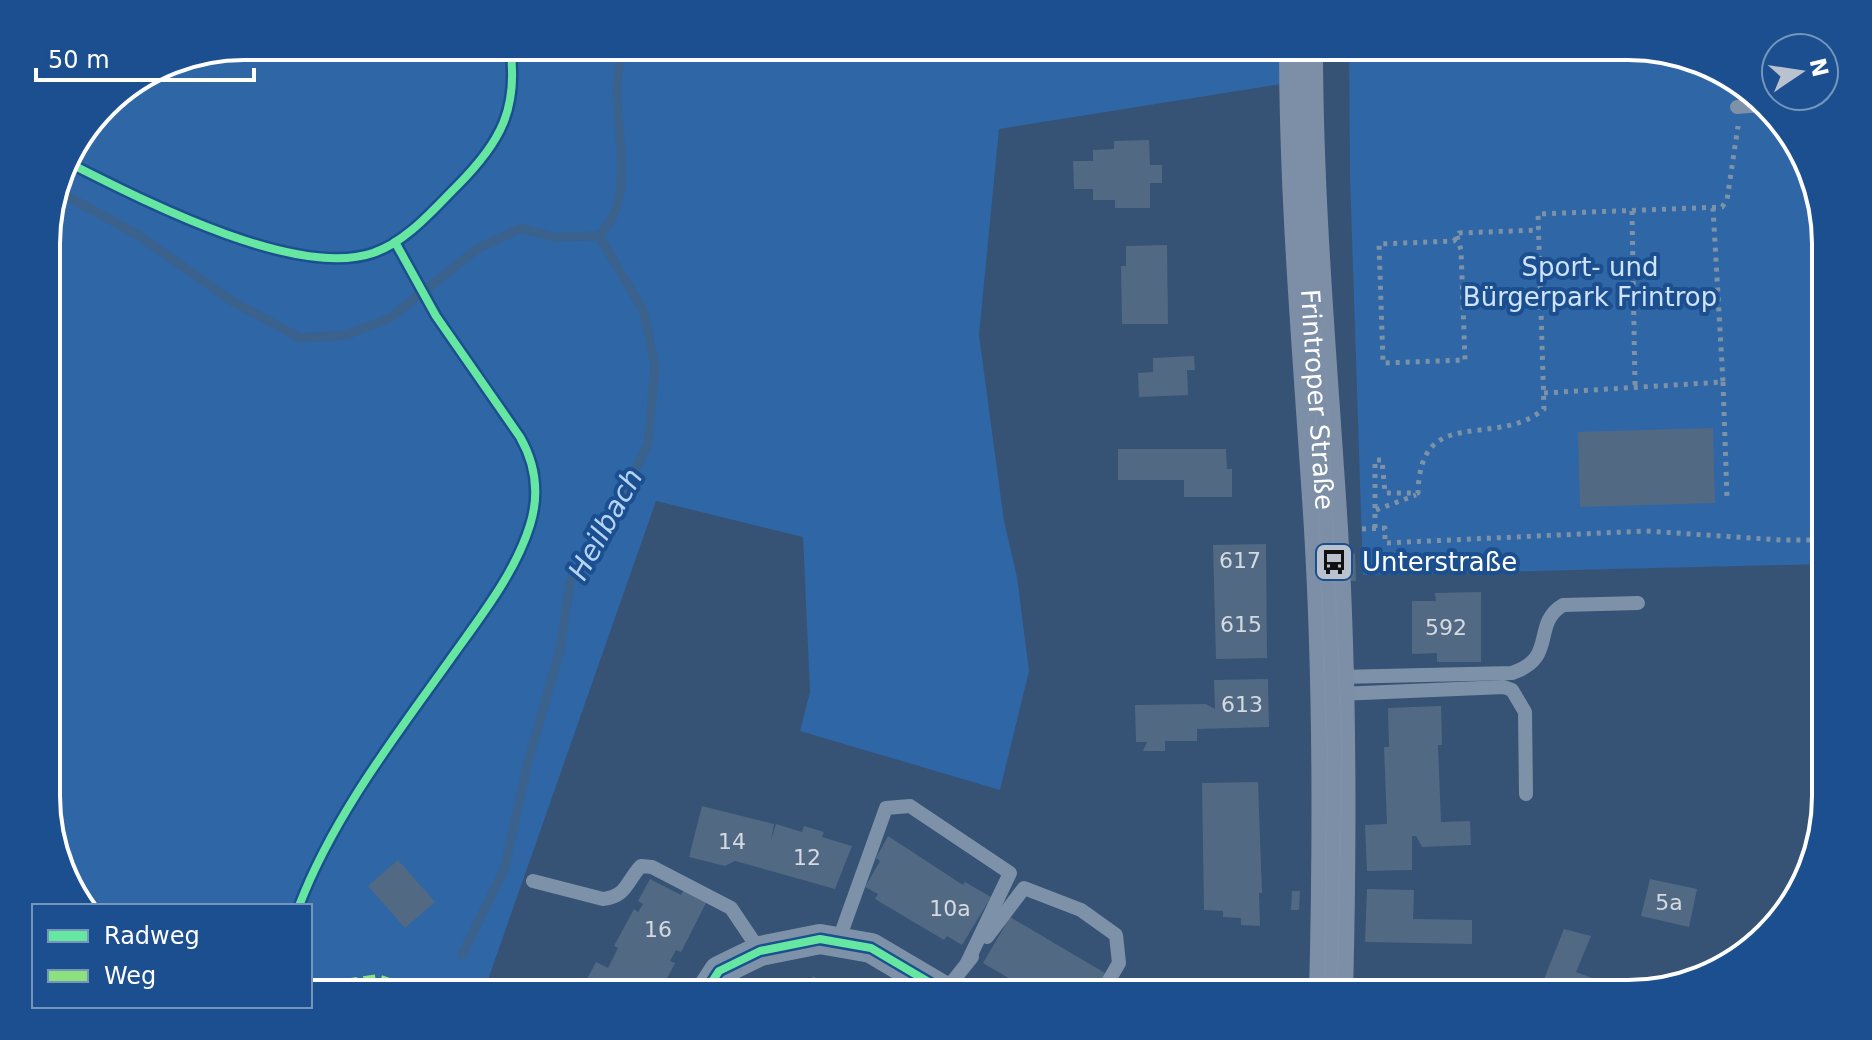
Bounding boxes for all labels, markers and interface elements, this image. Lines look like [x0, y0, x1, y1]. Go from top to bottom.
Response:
scale bar [36, 32, 254, 82]
north arrow [1760, 32, 1840, 112]
text: 50 m [48, 46, 110, 74]
text: N [1805, 56, 1833, 79]
park label: Sport- und Bürgerpark Frintrop [1463, 252, 1717, 312]
street label: Frintroper Straße [1295, 288, 1340, 511]
water label: Heilbach [561, 463, 649, 586]
bus stop icon: Unterstraße [1313, 541, 1355, 583]
place label: Unterstraße [1362, 547, 1517, 577]
house number: 617 [1219, 548, 1261, 573]
house number: 615 [1220, 612, 1262, 637]
house number: 592 [1425, 615, 1467, 640]
house number: 613 [1221, 692, 1263, 717]
house number: 14 [718, 829, 746, 854]
house number: 12 [793, 845, 821, 870]
house number: 5a [1655, 890, 1683, 915]
house number: 10a [929, 896, 971, 921]
legend [32, 904, 312, 1008]
house number: 16 [644, 917, 672, 942]
text: Radweg [104, 922, 200, 950]
text: Weg [104, 962, 156, 990]

